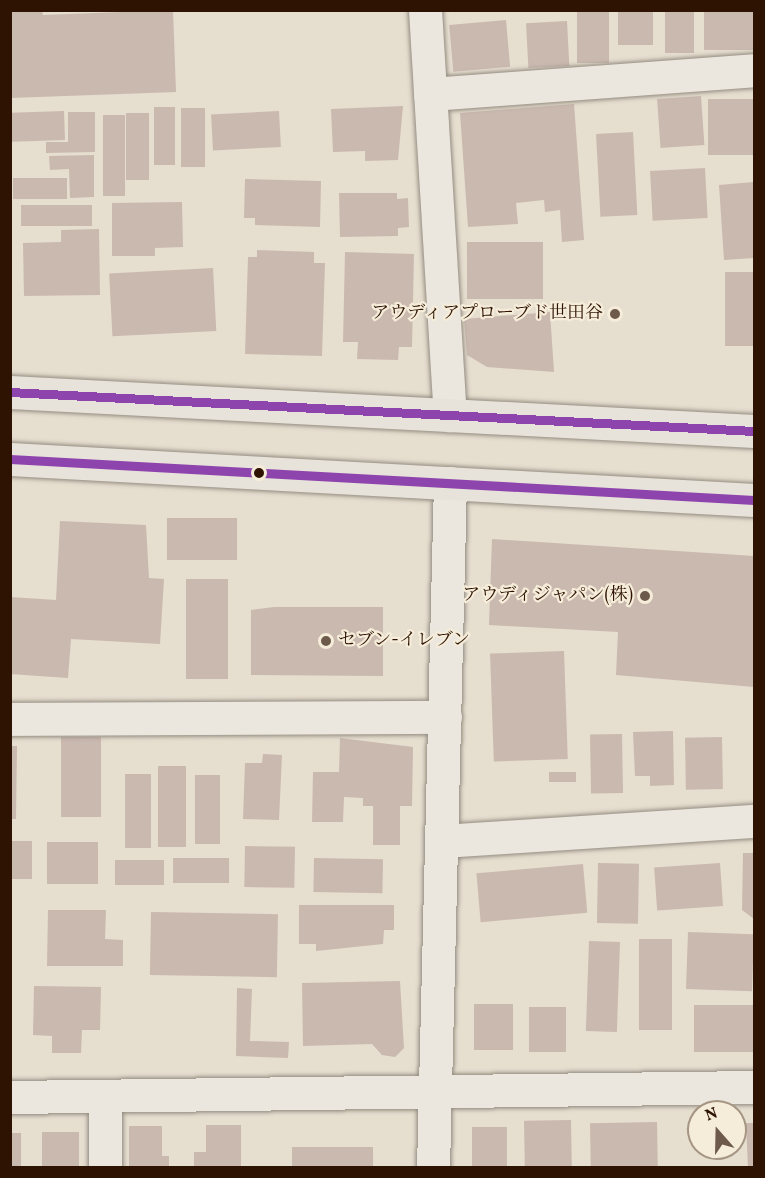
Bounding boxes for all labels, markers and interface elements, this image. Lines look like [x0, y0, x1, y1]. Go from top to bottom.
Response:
place label: アウディアプローブド世田谷 [369, 303, 603, 325]
marker: アウディアプローブド世田谷 [608, 307, 622, 321]
unlabelled marker [253, 467, 265, 479]
place label: アウディジャパン(株) [461, 585, 633, 607]
marker: アウディジャパン(株) [638, 589, 652, 603]
place label: セブン-イレブン [338, 630, 472, 652]
marker: セブン-イレブン [319, 634, 333, 648]
north arrow [687, 1100, 747, 1160]
text: N [702, 1103, 721, 1127]

